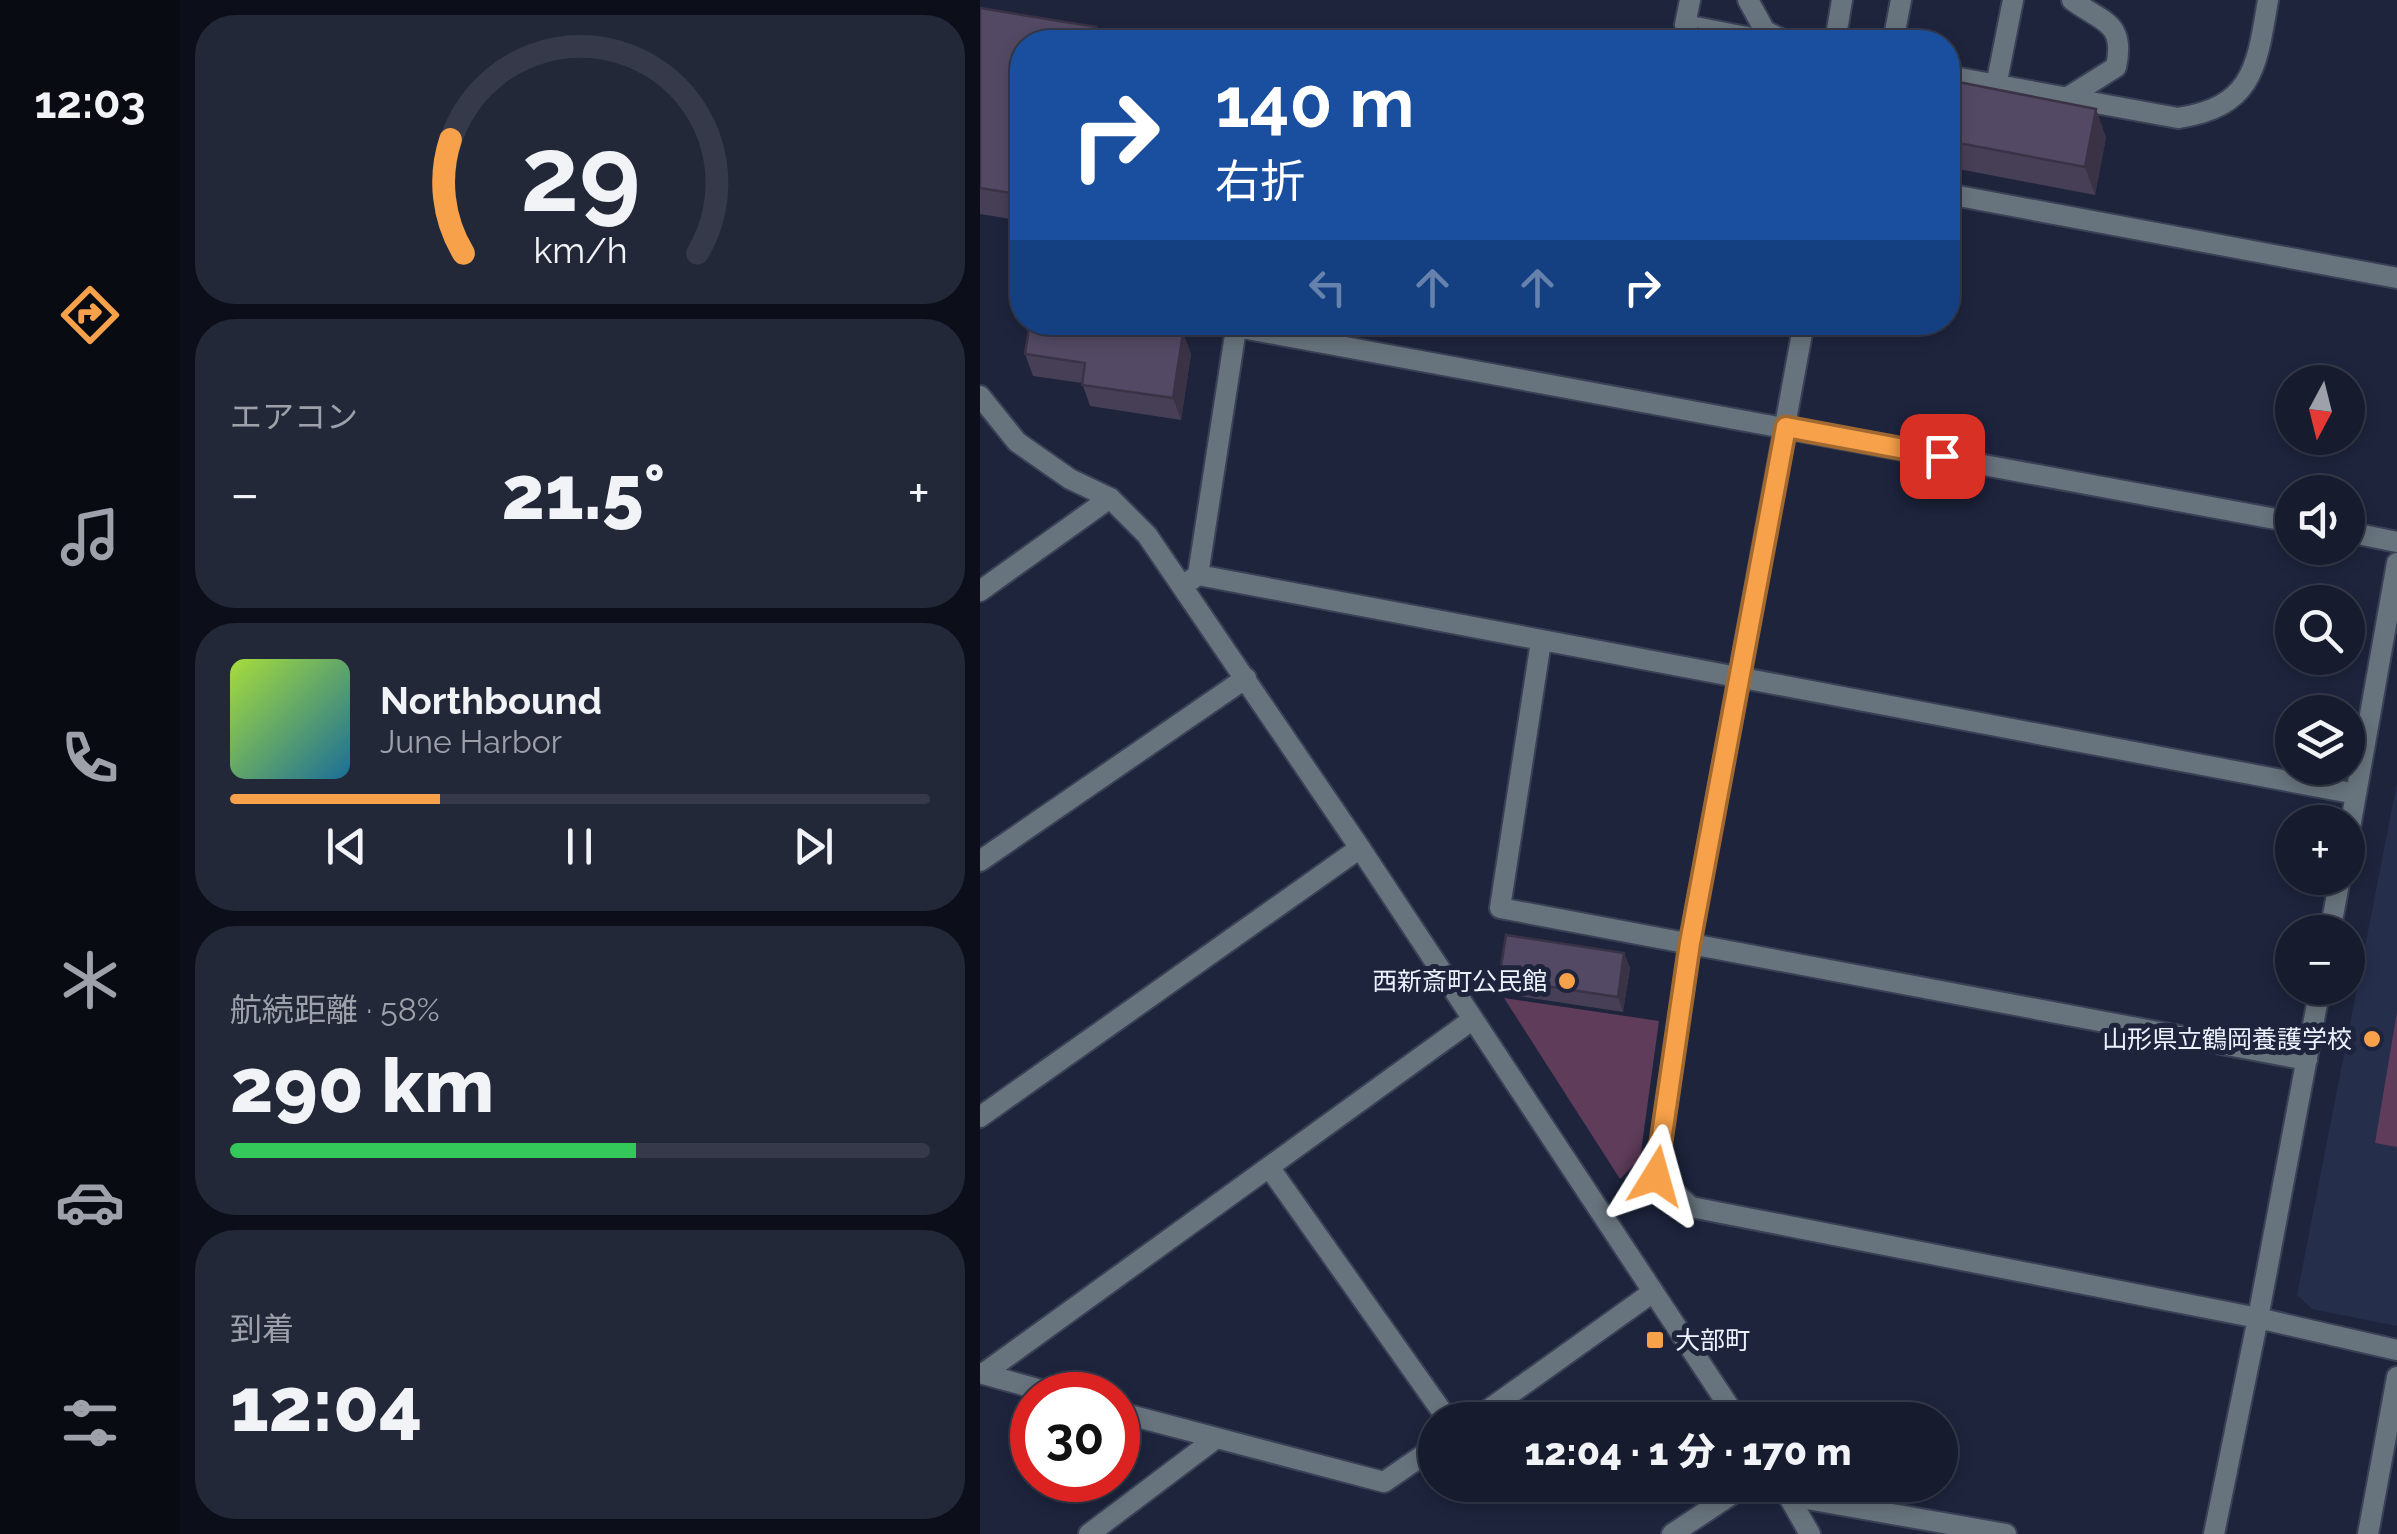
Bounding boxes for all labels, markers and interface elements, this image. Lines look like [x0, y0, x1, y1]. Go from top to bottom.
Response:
text: 140 m [1215, 61, 1415, 143]
icon: right [1050, 70, 1180, 200]
text: 12:03 [34, 76, 146, 129]
text: 29 [520, 113, 640, 235]
text: 右折 [1215, 155, 1305, 208]
text: km/h [533, 229, 627, 271]
icon: left [1300, 260, 1355, 315]
icon: ahead [1405, 260, 1460, 315]
icon: ahead [1510, 260, 1565, 315]
icon: right [1615, 260, 1670, 315]
icon: directions [55, 280, 125, 350]
north arrow [2275, 365, 2365, 455]
map controls [2275, 365, 2365, 1005]
text: エアコン [230, 398, 358, 435]
pin [1900, 414, 1985, 499]
icon: arrive [1915, 429, 1970, 484]
text: 21.5° [501, 448, 665, 537]
text: − [230, 461, 260, 526]
text: + [907, 461, 930, 526]
button: sound [2275, 475, 2365, 565]
icon: music [55, 502, 125, 572]
button: search [2275, 585, 2365, 675]
text: Northbound [380, 678, 602, 723]
button: layers [2275, 695, 2365, 785]
icon: phone [55, 723, 125, 793]
text: June Harbor [380, 723, 562, 760]
button: + [2275, 805, 2365, 895]
icon: previous [319, 819, 374, 874]
icon: pause [552, 819, 607, 874]
icon: next [786, 819, 841, 874]
button: − [2275, 915, 2365, 1005]
icon: climate [55, 945, 125, 1015]
place label: 西新斎町公民館 [1372, 966, 1547, 996]
marker: 西新斎町公民館 [1556, 970, 1578, 992]
text: 航続距離 · 58% [230, 991, 440, 1028]
place label: 山形県立鶴岡養護学校 [2102, 1024, 2352, 1054]
marker: 山形県立鶴岡養護学校 [2361, 1028, 2383, 1050]
text: 290 km [230, 1041, 494, 1130]
position arrow [1604, 1124, 1708, 1228]
icon: car [55, 1167, 125, 1237]
text: 到着 [230, 1310, 294, 1347]
place label: 大部町 [1675, 1325, 1750, 1355]
marker: 大部町 [1644, 1329, 1666, 1351]
text: 12:04 [230, 1360, 422, 1449]
speed limit sign: 30 [1010, 1372, 1140, 1502]
icon: filters [55, 1388, 125, 1458]
text: 12:04 · 1 分 · 170 m [1525, 1429, 1851, 1474]

